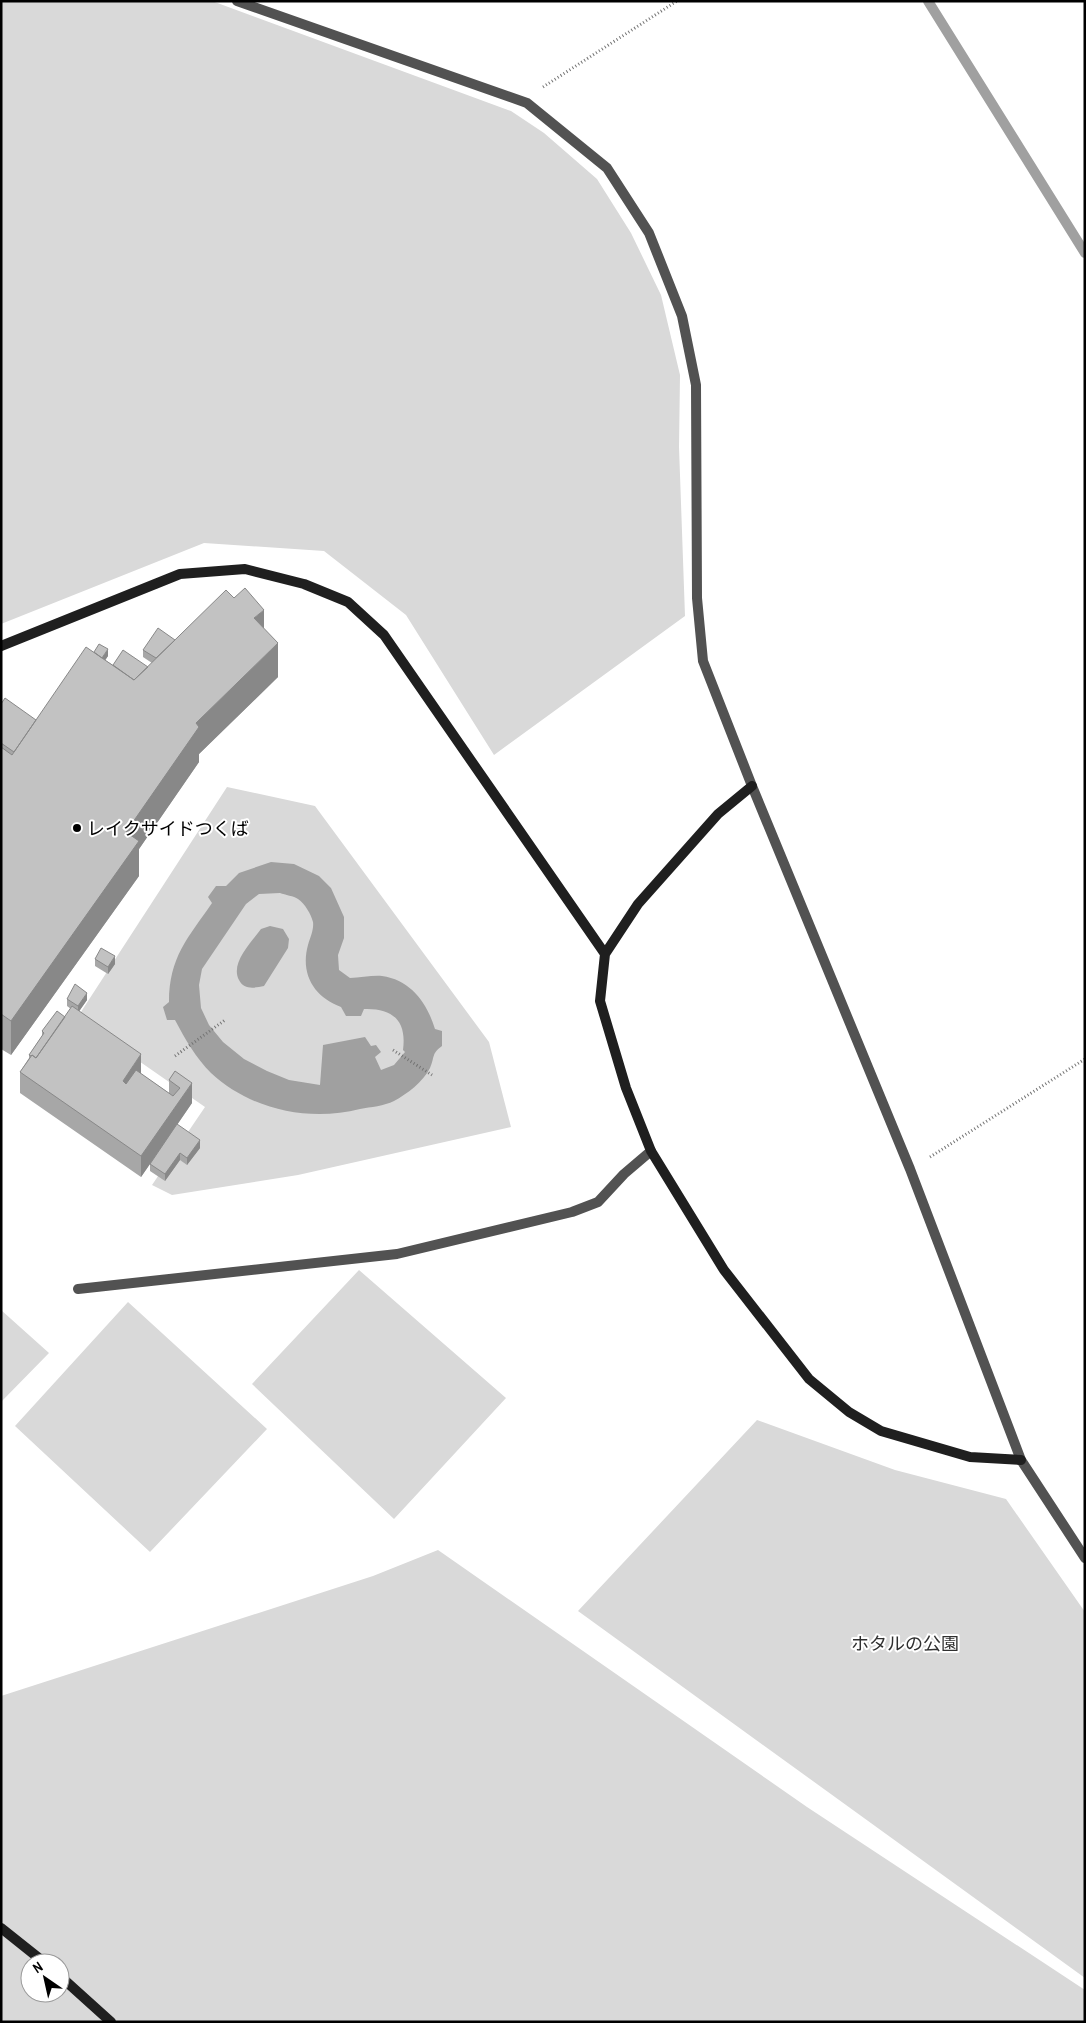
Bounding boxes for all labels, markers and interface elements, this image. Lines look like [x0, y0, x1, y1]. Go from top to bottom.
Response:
place label: レイクサイドつくば [87, 816, 249, 841]
marker: レイクサイドつくば [71, 822, 83, 834]
park label: ホタルの公園 [851, 1631, 959, 1656]
north arrow [20, 1953, 70, 2003]
text: N [29, 1957, 46, 1977]

